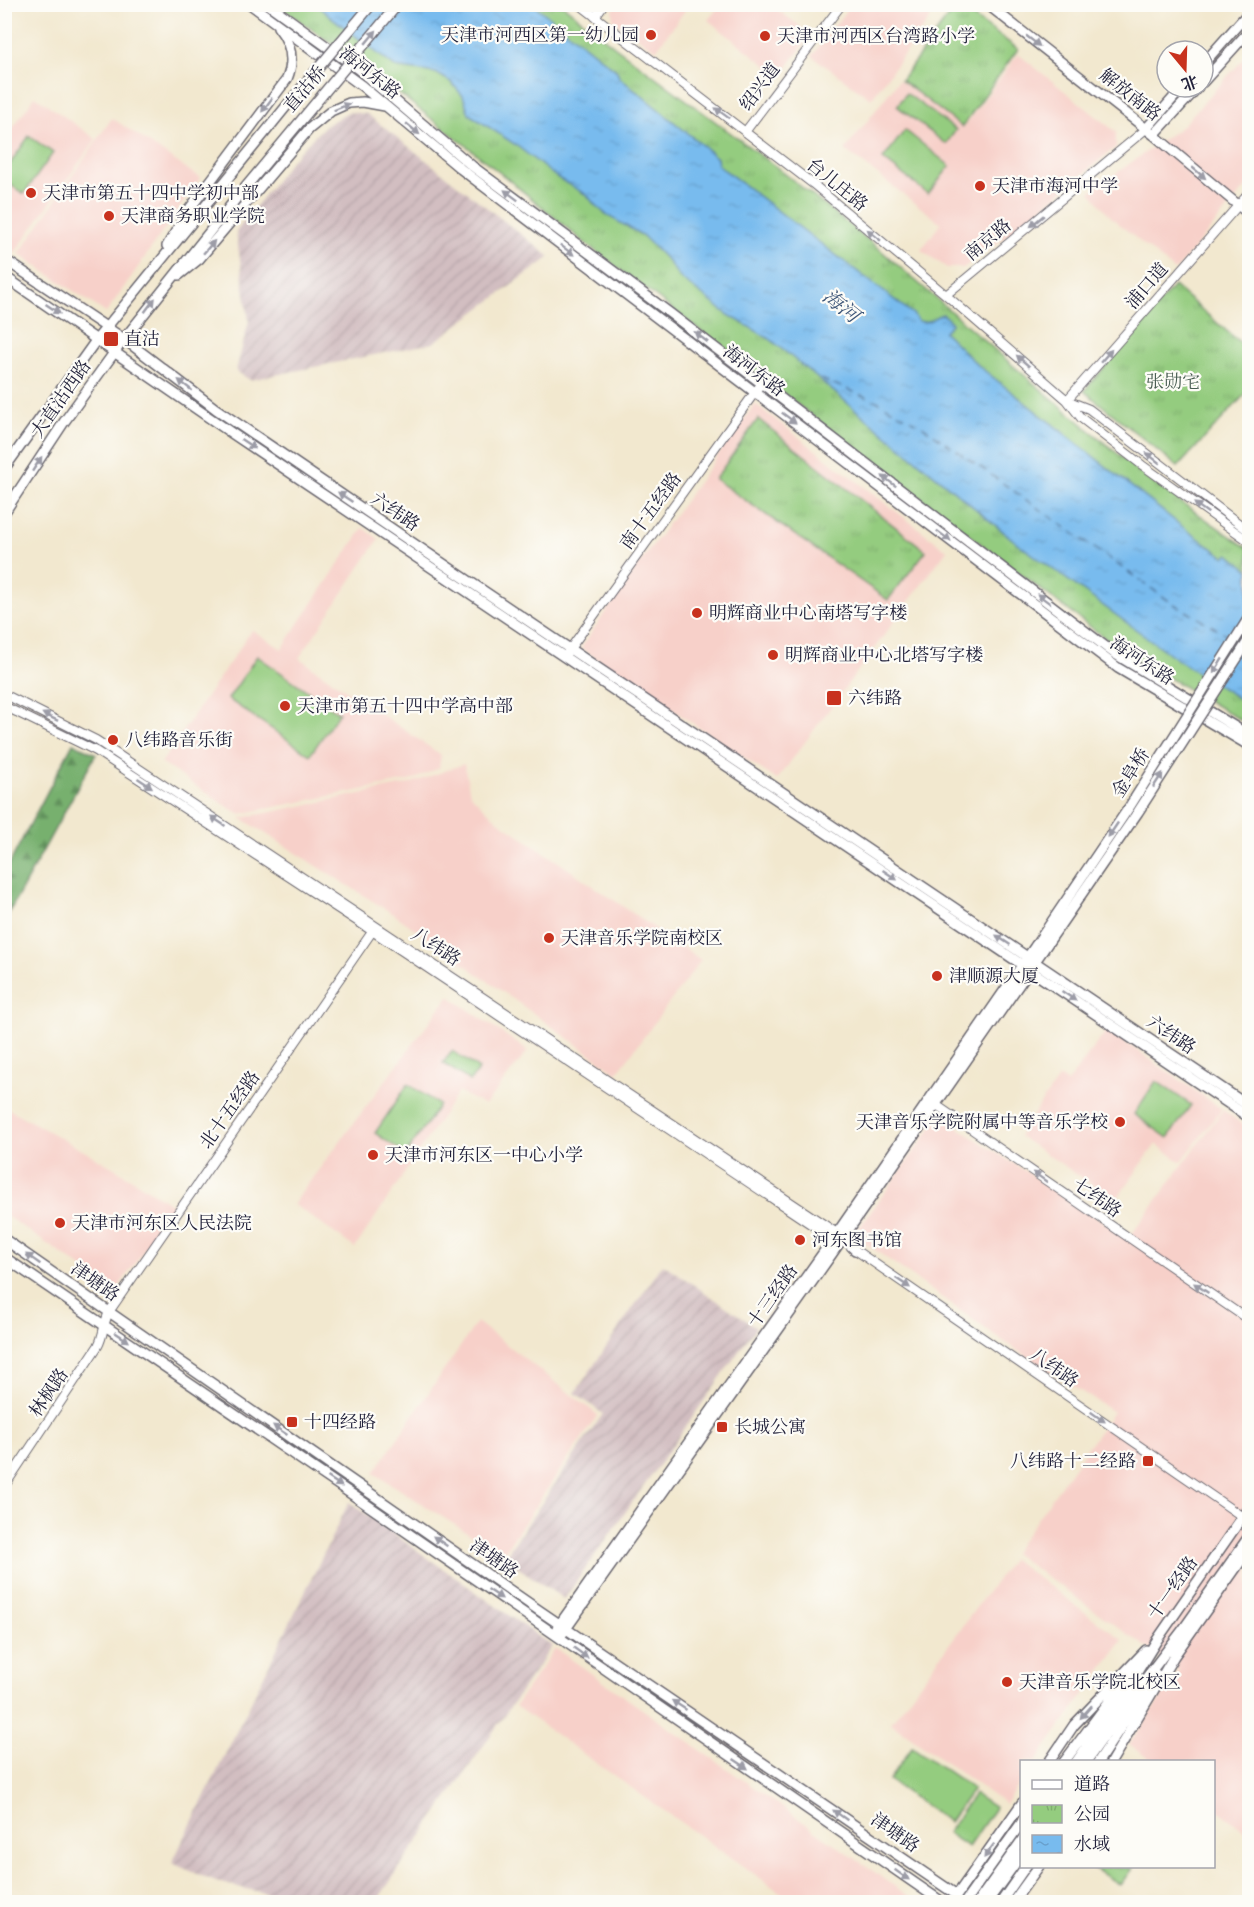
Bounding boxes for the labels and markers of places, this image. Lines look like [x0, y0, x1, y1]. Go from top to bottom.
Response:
place label: 天津市河西区第一幼儿园 [441, 23, 639, 48]
place label: 天津市河西区台湾路小学 [777, 24, 975, 49]
marker: 天津市河西区第一幼儿园 [644, 28, 658, 42]
marker: 天津市河西区台湾路小学 [758, 29, 772, 43]
place label: 天津市海河中学 [992, 174, 1118, 199]
marker: 天津市海河中学 [973, 179, 987, 193]
place label: 天津市第五十四中学初中部 [43, 181, 259, 206]
marker: 天津市第五十四中学初中部 [24, 186, 38, 200]
place label: 天津商务职业学院 [121, 204, 265, 229]
marker: 天津商务职业学院 [102, 209, 116, 223]
place label: 直沽 [124, 327, 160, 352]
marker: 直沽 [102, 330, 120, 348]
place label: 明辉商业中心南塔写字楼 [709, 601, 907, 626]
marker: 明辉商业中心南塔写字楼 [690, 606, 704, 620]
place label: 明辉商业中心北塔写字楼 [785, 643, 983, 668]
marker: 明辉商业中心北塔写字楼 [766, 648, 780, 662]
place label: 六纬路 [848, 686, 902, 711]
marker: 六纬路 [825, 689, 843, 707]
place label: 天津市第五十四中学高中部 [297, 694, 513, 719]
marker: 天津市第五十四中学高中部 [278, 699, 292, 713]
place label: 八纬路音乐街 [125, 728, 233, 753]
marker: 八纬路音乐街 [106, 733, 120, 747]
place label: 天津音乐学院南校区 [561, 926, 723, 951]
marker: 天津音乐学院南校区 [542, 931, 556, 945]
place label: 津顺源大厦 [949, 964, 1039, 989]
marker: 津顺源大厦 [930, 969, 944, 983]
place label: 天津音乐学院附属中等音乐学校 [856, 1110, 1108, 1135]
marker: 天津音乐学院附属中等音乐学校 [1113, 1115, 1127, 1129]
place label: 天津市河东区一中心小学 [385, 1143, 583, 1168]
marker: 天津市河东区一中心小学 [366, 1148, 380, 1162]
place label: 天津市河东区人民法院 [72, 1211, 252, 1236]
marker: 天津市河东区人民法院 [53, 1216, 67, 1230]
place label: 河东图书馆 [812, 1228, 902, 1253]
marker: 河东图书馆 [793, 1233, 807, 1247]
place label: 十四经路 [304, 1410, 376, 1435]
marker: 十四经路 [285, 1415, 299, 1429]
place label: 长城公寓 [734, 1415, 806, 1440]
marker: 长城公寓 [715, 1420, 729, 1434]
place label: 八纬路十二经路 [1010, 1449, 1136, 1474]
marker: 八纬路十二经路 [1141, 1454, 1155, 1468]
place label: 天津音乐学院北校区 [1019, 1670, 1181, 1695]
marker: 天津音乐学院北校区 [1000, 1675, 1014, 1689]

